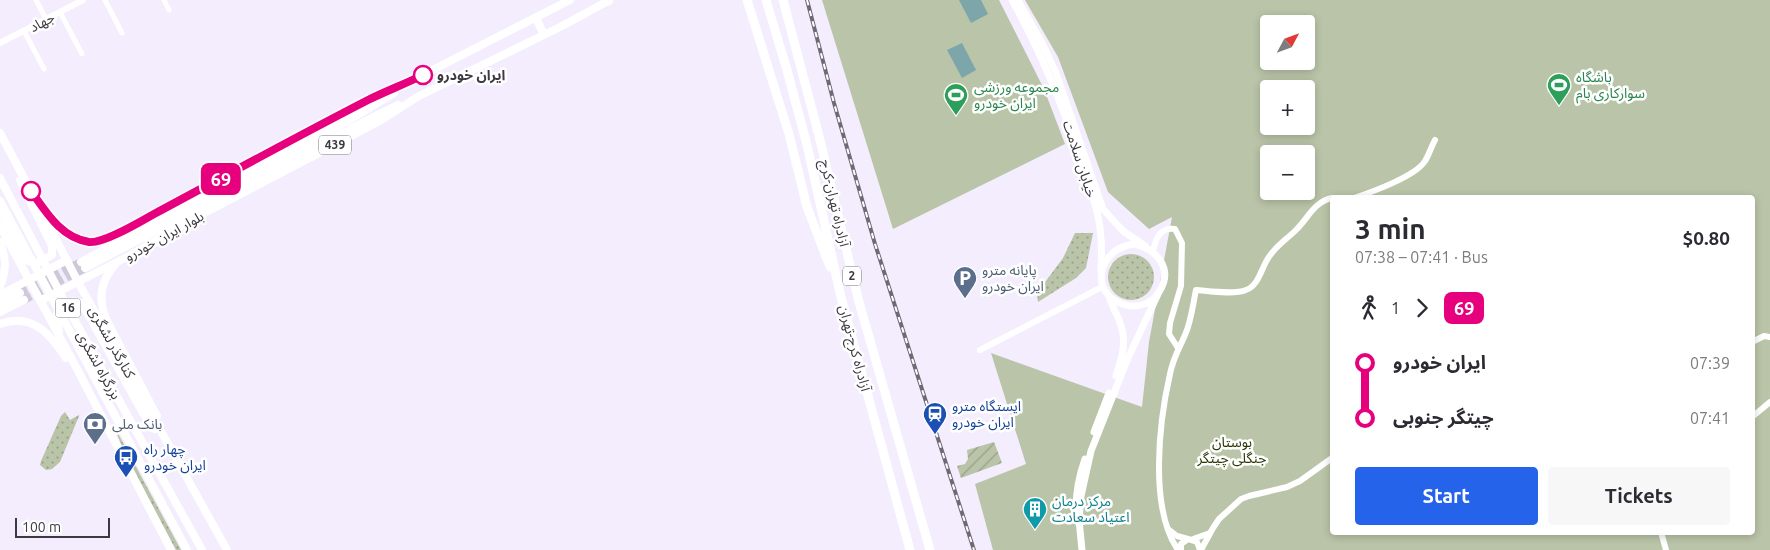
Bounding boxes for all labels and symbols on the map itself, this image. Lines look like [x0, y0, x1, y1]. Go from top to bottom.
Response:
street label: جهاد [27, 9, 58, 36]
north arrow [1260, 15, 1315, 70]
marker: ایران خودرو [413, 65, 433, 85]
place label: ایران خودرو [437, 67, 506, 84]
place label: باشگاه سوارکاری بام [1576, 69, 1645, 104]
sports icon: باشگاه سوارکاری بام [1546, 72, 1572, 106]
place label: مجموعه ورزشی ایران خودرو [974, 79, 1059, 112]
sports icon: مجموعه ورزشی ایران خودرو [943, 82, 969, 116]
street label: خیابان سلامت [1059, 118, 1100, 200]
road number: 439 [319, 136, 351, 154]
street label: آزادراه تهران-کرج [814, 158, 853, 250]
line badge: 69 [198, 163, 244, 195]
unlabelled marker [21, 181, 41, 201]
street label: بلوار ایران خودرو [122, 208, 207, 265]
place label: پایانه مترو ایران خودرو [982, 262, 1044, 295]
parking icon: پایانه مترو ایران خودرو [952, 265, 978, 299]
road number: 2 [843, 266, 861, 286]
road number: 16 [56, 298, 80, 318]
street label: کنارگذر لشگری [85, 303, 138, 381]
street label: آزادراه کرج-تهران [833, 303, 874, 395]
street label: بزرگراه لشگری [73, 328, 125, 403]
place label: ایستگاه مترو ایران خودرو [952, 398, 1021, 431]
station icon: ایستگاه مترو ایران خودرو [922, 401, 948, 435]
bank icon: بانک ملی [82, 411, 108, 445]
place label: بانک ملی [112, 416, 163, 433]
park label: بوستان جنگلی چیتگر [1196, 434, 1267, 468]
place label: چهار راه ایران خودرو [144, 441, 206, 474]
bus stop icon: چهار راه ایران خودرو [113, 444, 139, 478]
place label: مرکز درمان اعتیاد سعادت [1052, 493, 1130, 525]
building icon: مرکز درمان اعتیاد سعادت [1022, 496, 1048, 530]
scale bar [15, 515, 110, 538]

